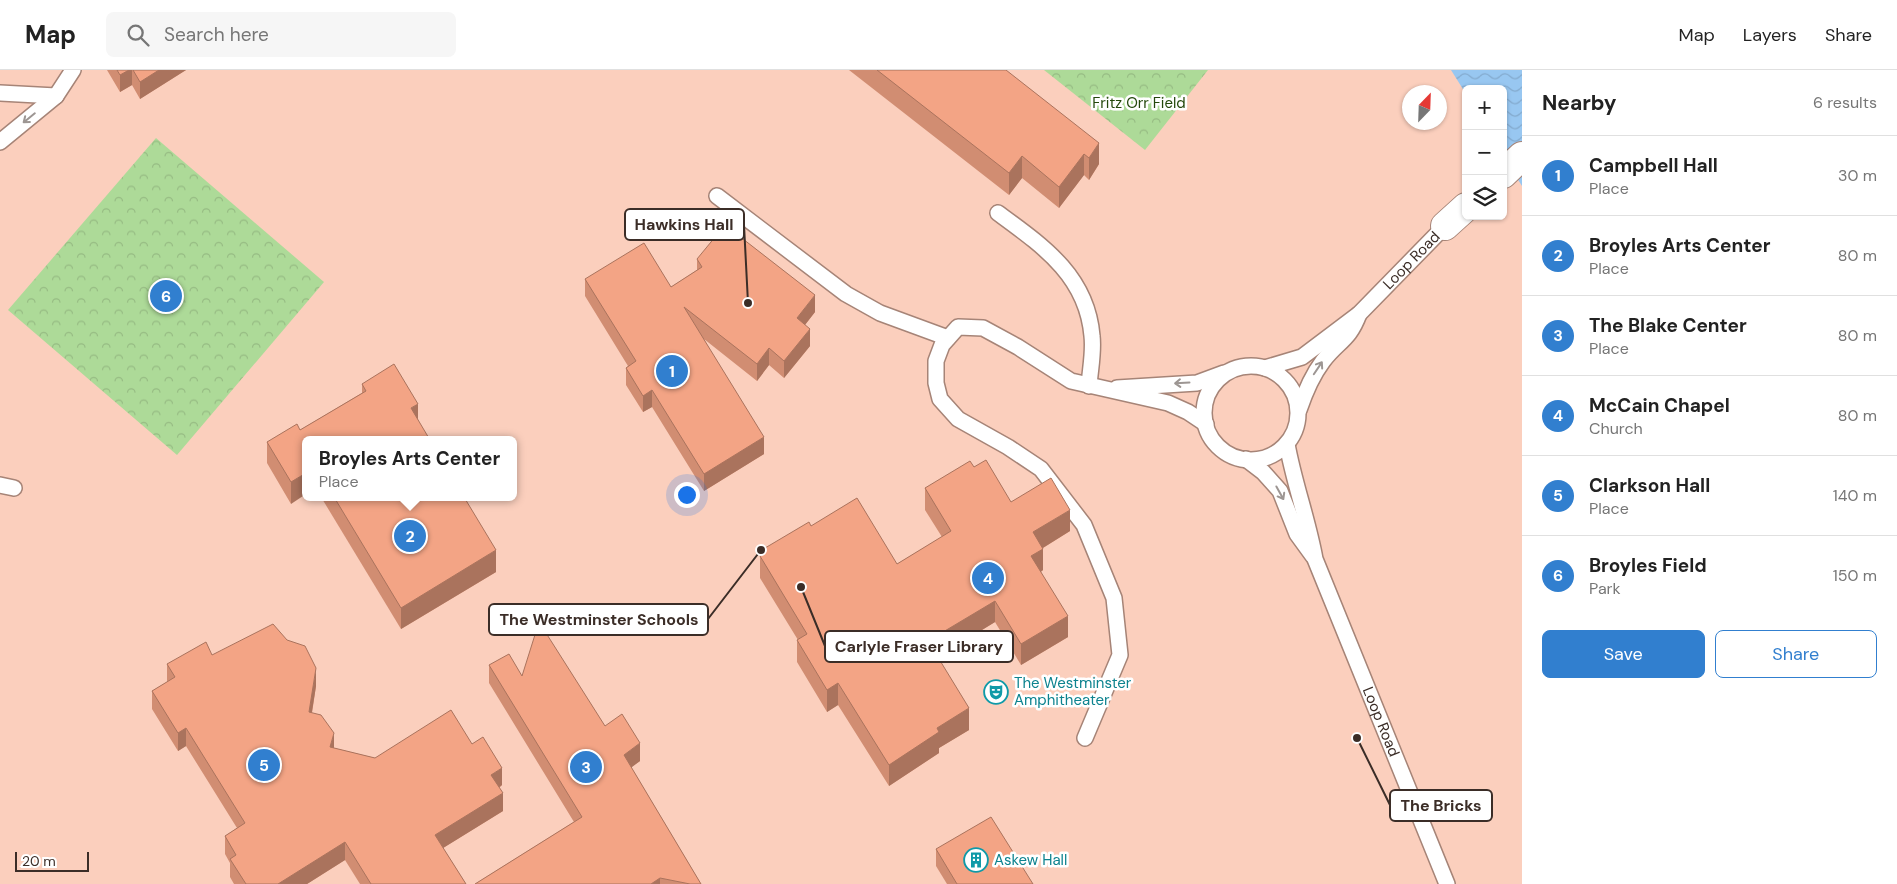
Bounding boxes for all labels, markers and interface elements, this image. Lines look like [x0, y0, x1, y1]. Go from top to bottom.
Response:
search box [106, 12, 456, 57]
text: Map [25, 19, 76, 50]
icon: search [124, 21, 152, 49]
text: Search here [164, 22, 269, 47]
text: Map [1679, 23, 1715, 47]
text: Layers [1743, 23, 1797, 47]
text: Share [1825, 23, 1872, 47]
north arrow [1402, 85, 1447, 130]
map controls [1462, 85, 1507, 220]
button: + [1462, 85, 1507, 130]
text: Nearby [1542, 89, 1616, 117]
text: 6 results [1813, 92, 1877, 113]
park label: Fritz Orr Field [1092, 93, 1186, 113]
one-way arrow [23, 113, 36, 124]
button: − [1462, 130, 1507, 175]
text: Campbell Hall [1589, 153, 1718, 178]
text: 1 [1555, 165, 1561, 186]
text: 30 m [1838, 165, 1877, 186]
button: layers [1462, 175, 1507, 220]
text: Place [1589, 178, 1629, 199]
callout: Hawkins Hall [625, 209, 744, 240]
text: Hawkins Hall [635, 214, 733, 235]
street label: Loop Road [1378, 227, 1444, 294]
text: Broyles Arts Center [1589, 233, 1770, 258]
text: 2 [1553, 245, 1563, 266]
text: 80 m [1838, 245, 1877, 266]
text: Place [1589, 258, 1629, 279]
pin: 6 [150, 277, 182, 315]
text: The Blake Center [1589, 313, 1747, 338]
text: 3 [1553, 325, 1563, 346]
text: 80 m [1838, 325, 1877, 346]
text: Place [1589, 338, 1629, 359]
pin: 1 [656, 352, 688, 390]
one-way arrow [1313, 361, 1323, 375]
one-way arrow [1174, 379, 1190, 388]
text: McCain Chapel [1589, 393, 1730, 418]
text: 4 [1553, 405, 1563, 426]
text: 80 m [1838, 405, 1877, 426]
text: Church [1589, 418, 1643, 439]
popup [302, 436, 517, 501]
text: Broyles Arts Center [319, 446, 500, 471]
text: Place [319, 471, 359, 492]
text: Clarkson Hall [1589, 473, 1710, 498]
your location [674, 482, 700, 508]
text: 5 [1553, 485, 1563, 506]
text: 140 m [1833, 485, 1877, 506]
one-way arrow [1275, 486, 1285, 500]
text: Place [1589, 498, 1629, 519]
pin: 2 [394, 517, 426, 555]
text: Broyles Field [1589, 553, 1707, 578]
pin: 4 [972, 559, 1004, 597]
text: 6 [1553, 565, 1563, 586]
text: 150 m [1833, 565, 1877, 586]
text: Park [1589, 578, 1621, 599]
callout: The Westminster Schools [489, 604, 708, 635]
text: The Westminster Schools [500, 609, 698, 630]
button: Save [1542, 630, 1705, 678]
button: Share [1715, 630, 1877, 678]
callout: Carlyle Fraser Library [825, 631, 1013, 662]
text: Carlyle Fraser Library [835, 636, 1004, 657]
place label: The Westminster Amphitheater [1014, 673, 1132, 710]
theatre icon: The Westminster Amphitheater [983, 679, 1009, 705]
street label: Loop Road [1358, 684, 1404, 760]
pin: 5 [248, 746, 280, 784]
pin: 3 [570, 748, 602, 786]
callout: The Bricks [1390, 790, 1492, 821]
text: The Bricks [1400, 795, 1482, 816]
building icon: Askew Hall [963, 847, 989, 873]
scale bar [15, 849, 89, 872]
place label: Askew Hall [994, 850, 1067, 870]
text: 20 m [22, 852, 56, 870]

